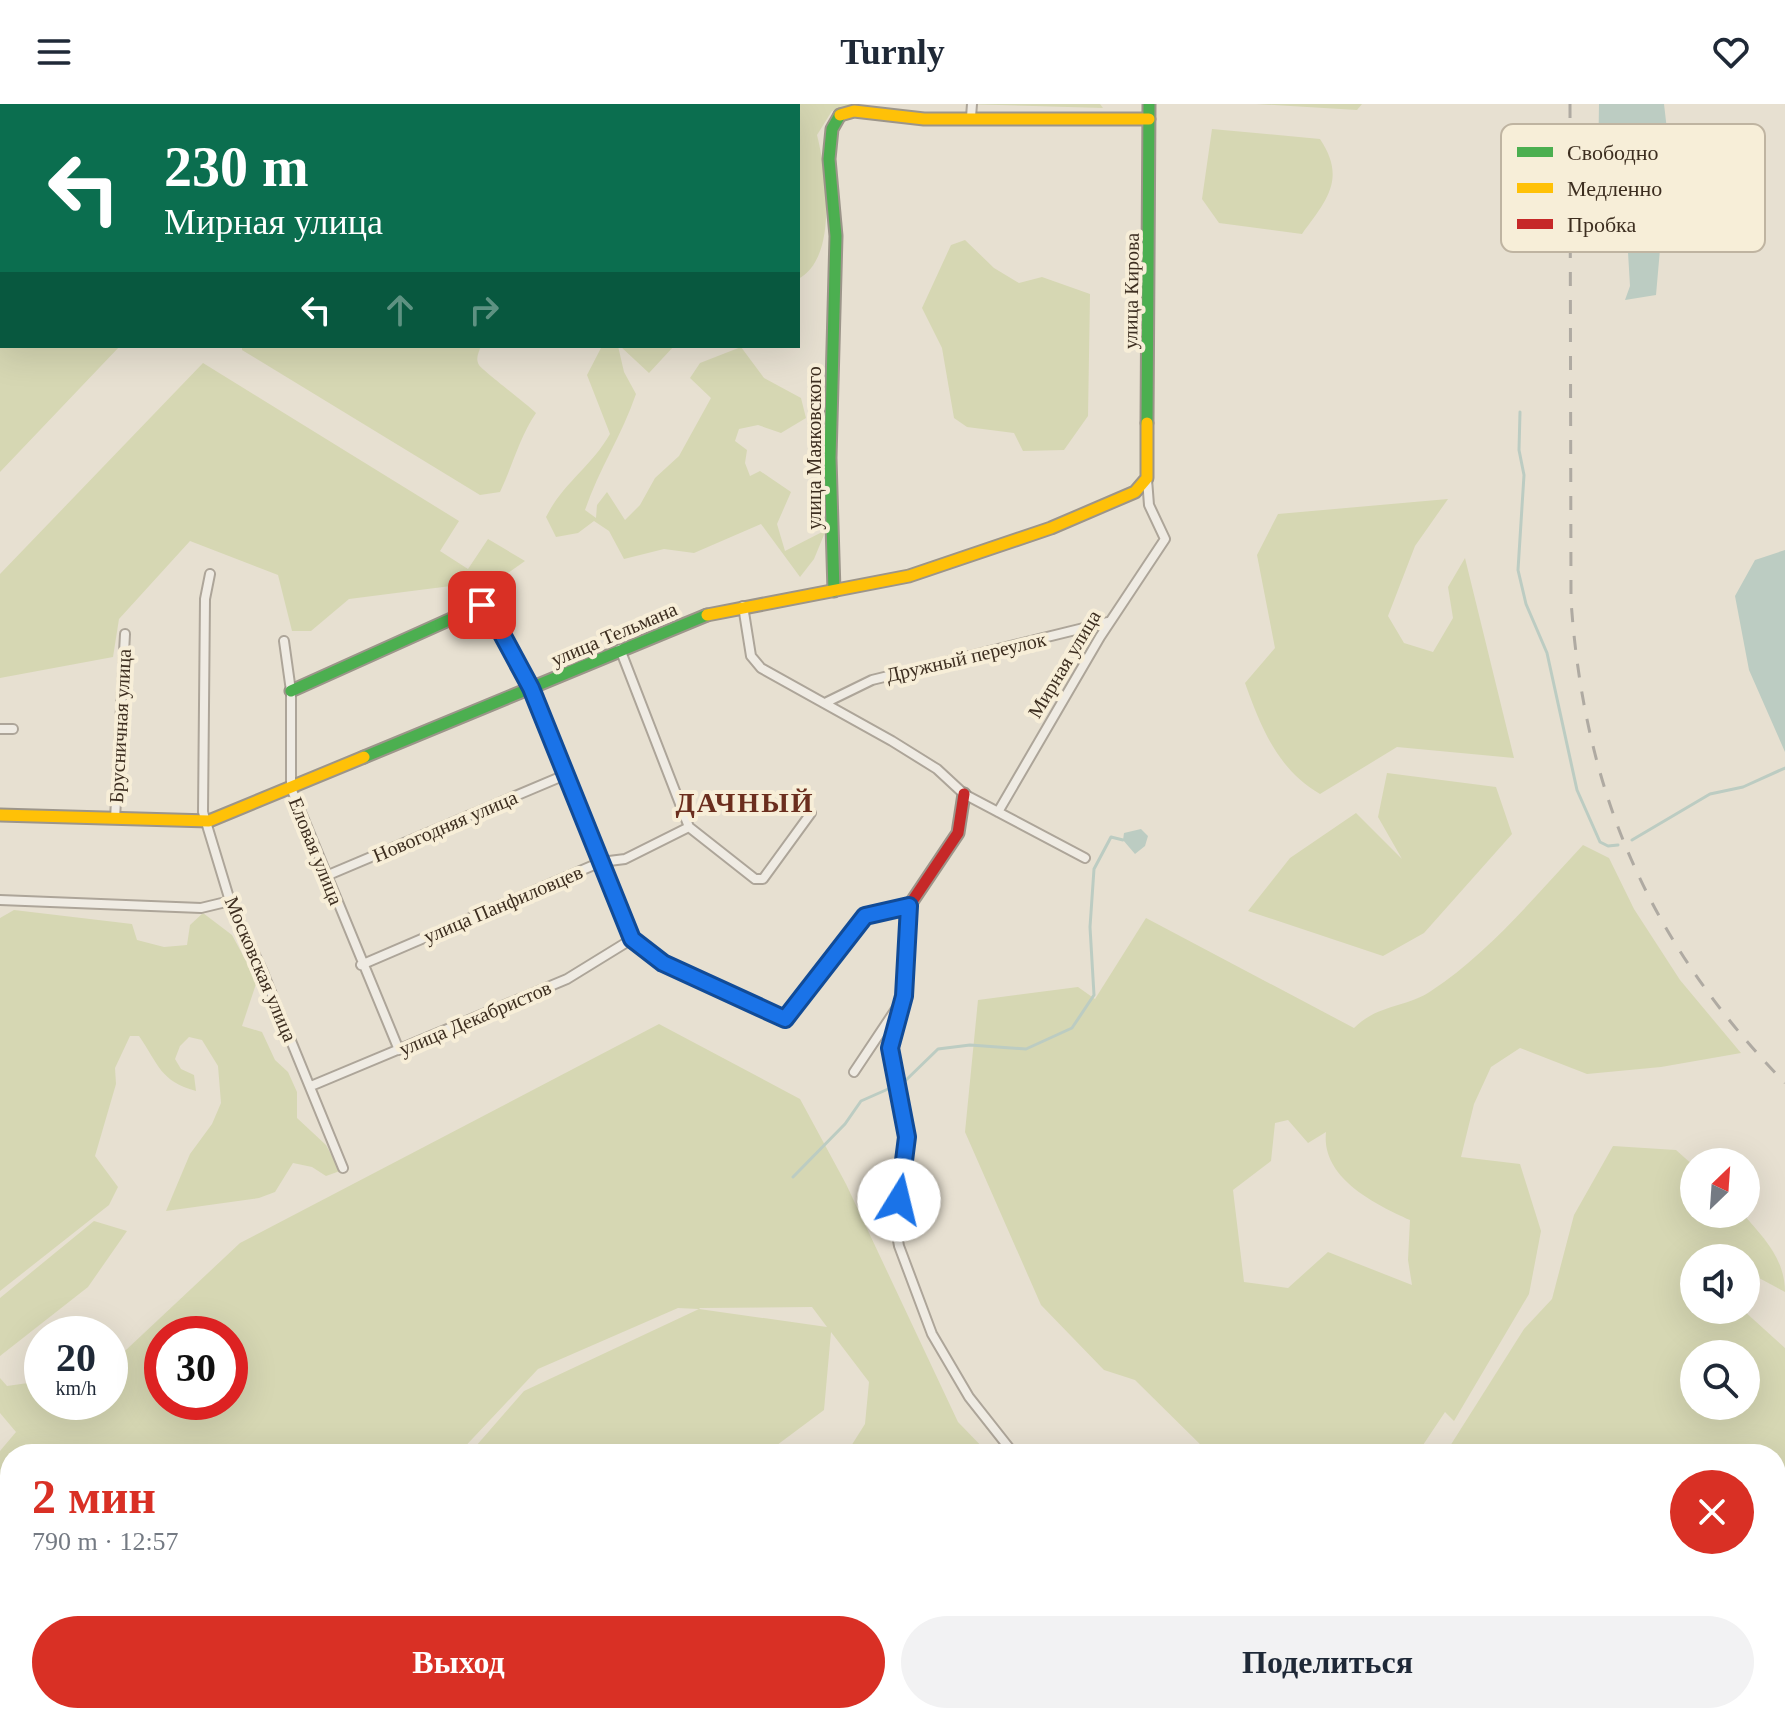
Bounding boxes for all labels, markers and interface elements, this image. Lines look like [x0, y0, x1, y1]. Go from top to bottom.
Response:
icon: menu [32, 30, 76, 74]
icon: heart [1709, 30, 1753, 74]
text: Turnly [840, 32, 945, 72]
legend [1501, 124, 1765, 252]
icon: left [32, 136, 136, 240]
text: 230 m [164, 136, 309, 198]
text: Свободно [1567, 140, 1658, 165]
text: Медленно [1567, 176, 1662, 201]
text: Мирная улица [164, 202, 383, 242]
text: Пробка [1567, 212, 1636, 237]
street label: улица Кирова [1119, 232, 1144, 349]
icon: left [294, 288, 338, 332]
icon: ahead [378, 288, 422, 332]
icon: right [462, 288, 506, 332]
street label: улица Маяковского [803, 366, 826, 530]
pin [448, 571, 516, 639]
icon: arrive [460, 583, 504, 627]
street label: улица Тельмана [548, 597, 681, 671]
street label: Мирная улица [1023, 606, 1106, 722]
street label: Дружный переулок [884, 628, 1049, 687]
street label: Брусничная улица [105, 648, 136, 804]
street label: Новогодняя улица [370, 786, 521, 867]
district label: ДАЧНЫЙ [676, 787, 814, 818]
street label: Еловая улица [284, 794, 348, 908]
street label: улица Панфиловцев [420, 861, 586, 948]
street label: Московская улица [220, 893, 302, 1045]
street label: улица Декабристов [396, 976, 555, 1061]
north arrow [1680, 1148, 1760, 1228]
map controls [1680, 1148, 1760, 1420]
position arrow [857, 1158, 941, 1242]
button: sound [1680, 1244, 1760, 1324]
speed limit sign: 30 [144, 1316, 248, 1420]
text: 20 [56, 1335, 96, 1380]
button: search [1680, 1340, 1760, 1420]
text: km/h [55, 1377, 97, 1399]
text: 2 мин [32, 1470, 156, 1523]
button: close [1670, 1470, 1754, 1554]
text: 790 m · 12:57 [32, 1527, 179, 1556]
button: Выход [32, 1616, 885, 1708]
button: Поделиться [901, 1616, 1754, 1708]

